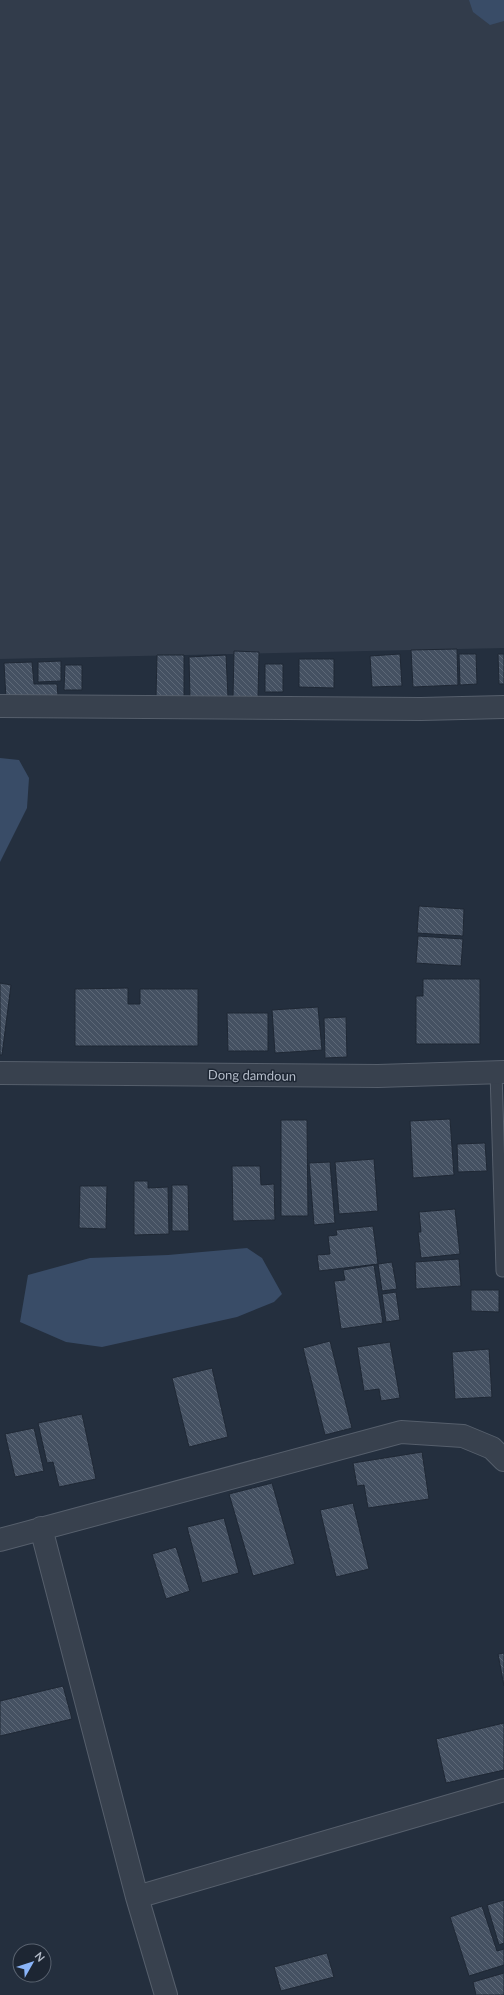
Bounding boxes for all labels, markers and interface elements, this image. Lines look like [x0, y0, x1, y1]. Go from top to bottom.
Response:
street label: Dong damdoun [208, 1066, 296, 1084]
north arrow [12, 1943, 52, 1983]
text: N [32, 1949, 48, 1964]

